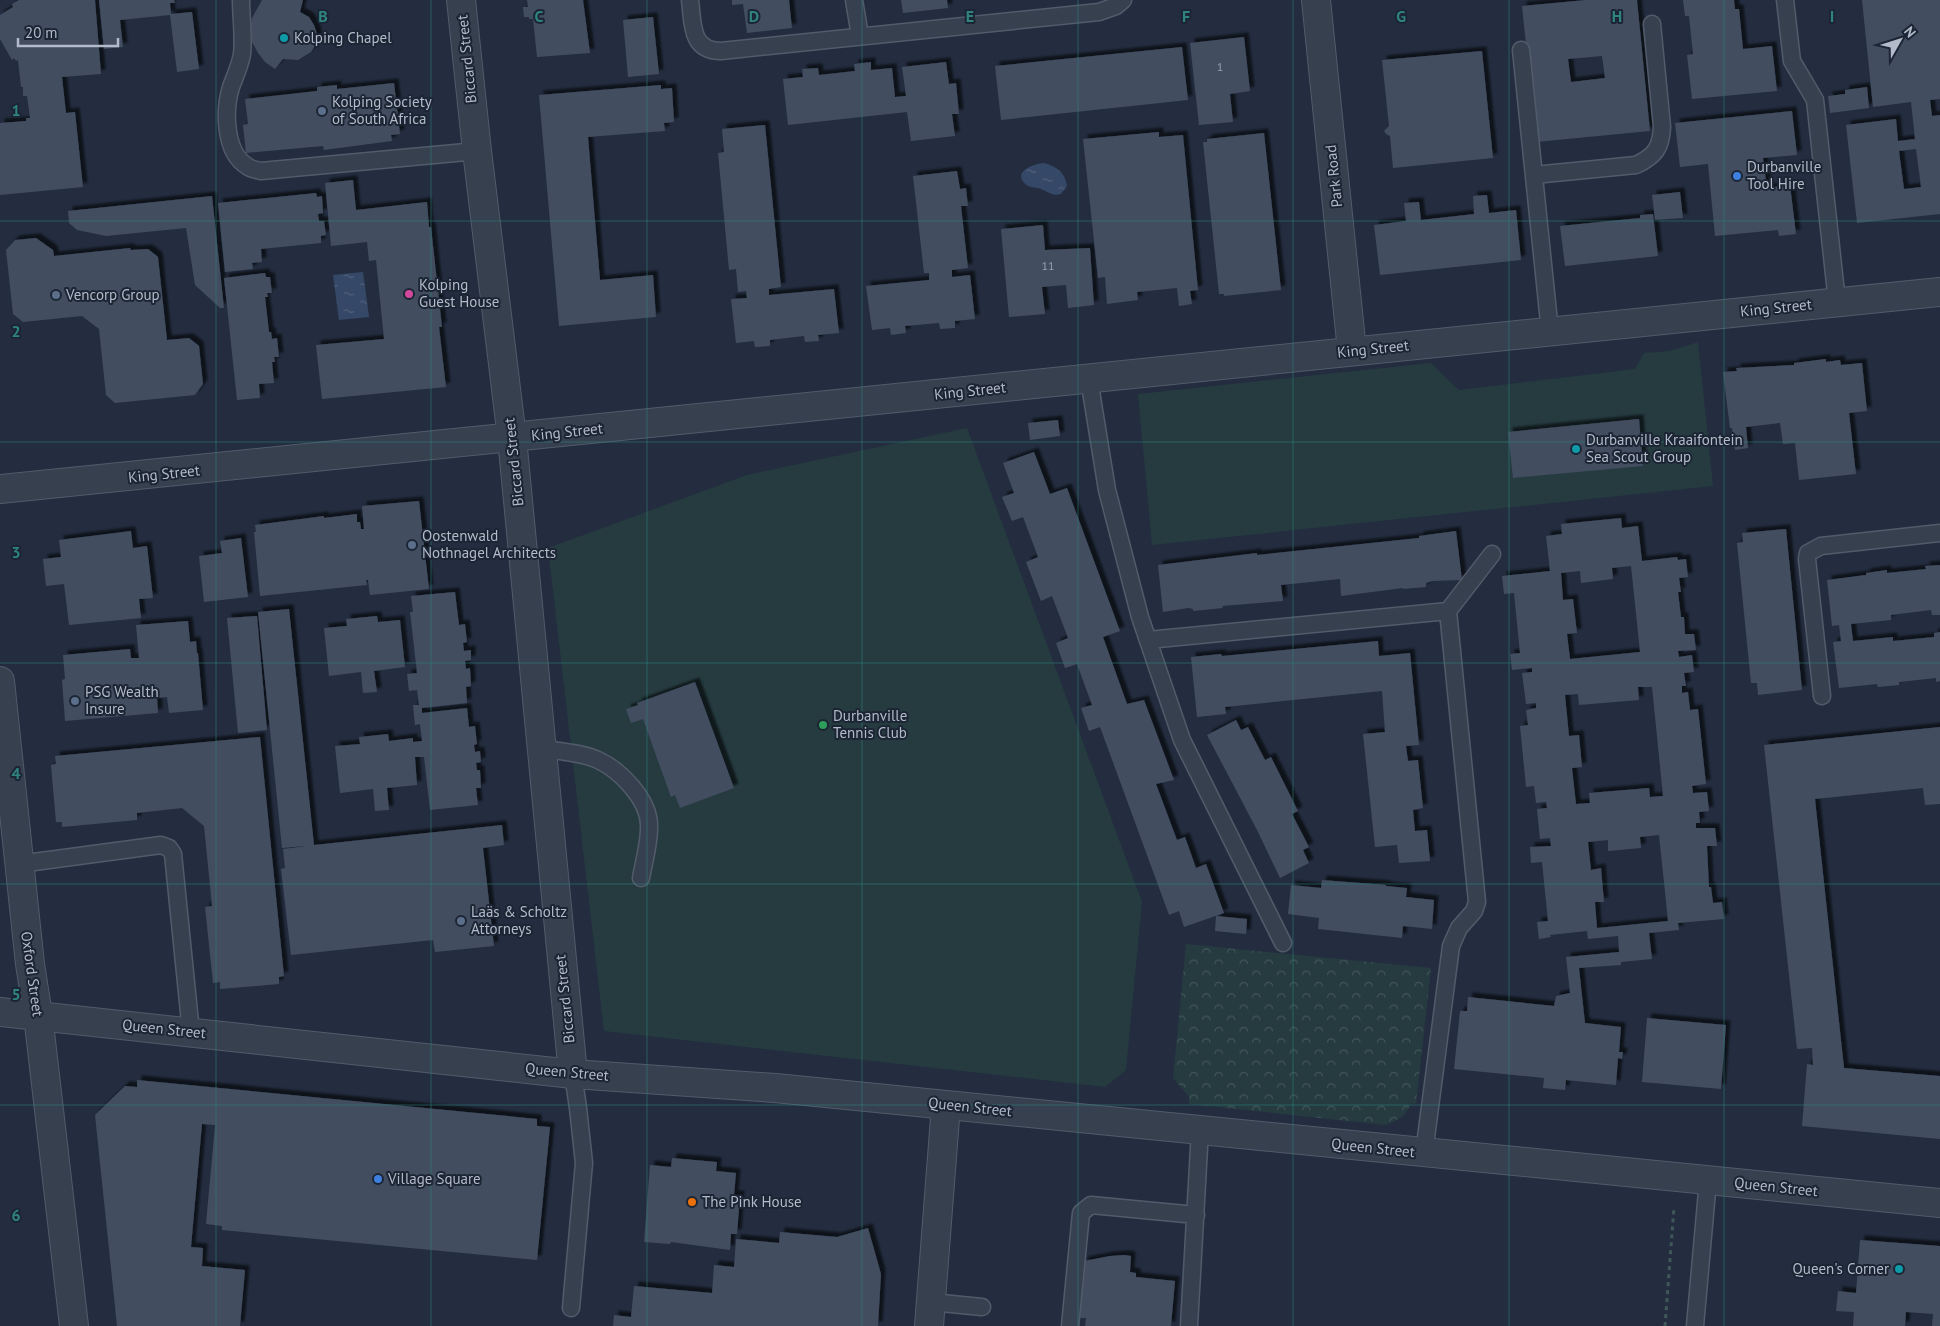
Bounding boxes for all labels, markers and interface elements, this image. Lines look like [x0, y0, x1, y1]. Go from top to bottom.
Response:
text: B [318, 6, 328, 26]
text: C [535, 6, 544, 26]
text: D [749, 6, 759, 26]
text: E [966, 6, 974, 26]
text: F [1182, 6, 1190, 26]
text: G [1396, 6, 1406, 26]
text: H [1612, 6, 1622, 26]
text: I [1830, 6, 1834, 26]
street label: Biccard Street [452, 14, 481, 104]
scale bar [18, 15, 118, 47]
north arrow [1875, 15, 1925, 65]
text: 20 m [25, 23, 58, 42]
text: N [1900, 23, 1920, 41]
place label: Kolping Chapel [294, 28, 392, 47]
marker: Kolping Chapel [278, 32, 290, 44]
house number: 1 [1217, 59, 1223, 74]
place label: Kolping Society of South Africa [332, 92, 432, 128]
text: 1 [11, 100, 21, 120]
marker: Kolping Society of South Africa [316, 105, 328, 117]
street label: Park Road [1321, 144, 1346, 208]
place label: Durbanville Tool Hire [1747, 157, 1821, 193]
marker: Durbanville Tool Hire [1731, 170, 1743, 182]
house number: 11 [1041, 258, 1055, 273]
place label: Kolping Guest House [419, 275, 499, 311]
place label: Vencorp Group [65, 285, 160, 304]
marker: Kolping Guest House [403, 288, 415, 300]
marker: Vencorp Group [50, 289, 62, 301]
street label: King Street [1739, 294, 1813, 321]
text: 2 [11, 321, 21, 341]
street label: King Street [1336, 335, 1410, 362]
street label: King Street [933, 377, 1007, 404]
street label: Biccard Street [499, 417, 528, 507]
street label: King Street [530, 418, 604, 445]
place label: Durbanville Kraaifontein Sea Scout Group [1586, 430, 1743, 466]
marker: Durbanville Kraaifontein Sea Scout Group [1570, 443, 1582, 455]
street label: King Street [127, 460, 201, 487]
place label: Oostenwald Nothnagel Architects [422, 526, 556, 562]
marker: Oostenwald Nothnagel Architects [406, 539, 418, 551]
text: 3 [11, 542, 21, 562]
place label: PSG Wealth Insure [85, 682, 159, 718]
marker: PSG Wealth Insure [69, 695, 81, 707]
place label: Durbanville Tennis Club [833, 706, 907, 742]
marker: Durbanville Tennis Club [817, 719, 829, 731]
text: 4 [11, 763, 21, 783]
place label: Laäs & Scholtz Attorneys [471, 902, 567, 938]
marker: Laäs & Scholtz Attorneys [455, 915, 467, 927]
street label: Oxford Street [17, 930, 48, 1018]
street label: Biccard Street [550, 954, 579, 1044]
text: 5 [11, 984, 21, 1004]
street label: Queen Street [121, 1015, 207, 1042]
street label: Queen Street [524, 1058, 610, 1085]
street label: Queen Street [927, 1093, 1013, 1120]
street label: Queen Street [1330, 1134, 1416, 1161]
place label: Village Square [387, 1169, 481, 1188]
marker: Village Square [372, 1173, 384, 1185]
street label: Queen Street [1733, 1173, 1819, 1200]
place label: The Pink House [702, 1192, 802, 1211]
marker: The Pink House [686, 1196, 698, 1208]
text: 6 [11, 1205, 21, 1225]
place label: Queen's Corner [1793, 1259, 1889, 1278]
marker: Queen's Corner [1893, 1263, 1905, 1275]

